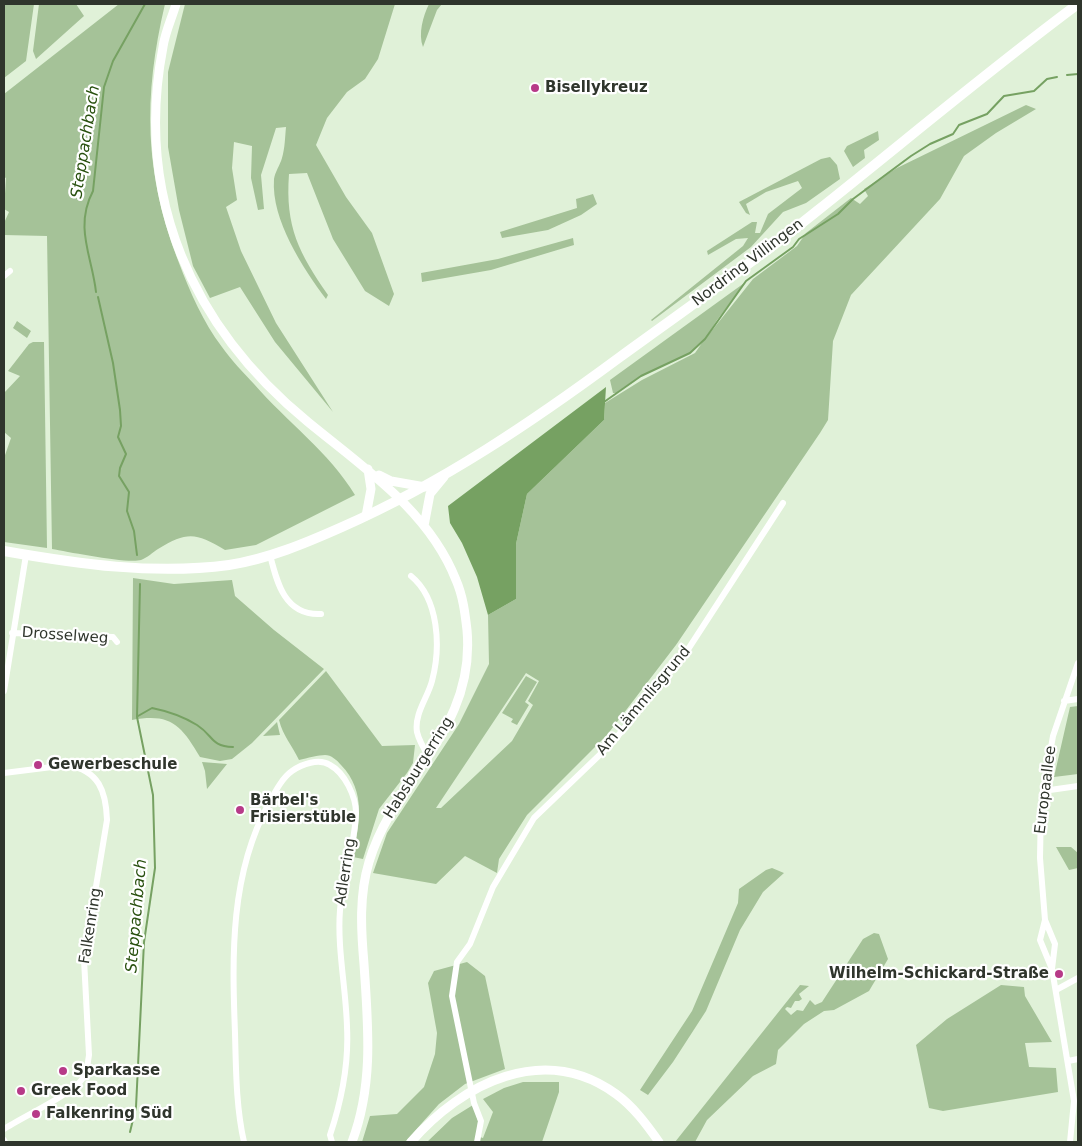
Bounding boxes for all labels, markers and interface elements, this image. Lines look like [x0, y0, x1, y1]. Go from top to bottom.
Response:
place label: Bisellykreuz [545, 79, 648, 97]
marker: Bisellykreuz [529, 82, 541, 94]
water label: Steppachbach [68, 84, 104, 200]
street label: Nordring Villingen [689, 215, 807, 311]
street label: Drosselweg [21, 624, 109, 648]
street label: Am Lämmlisgrund [593, 643, 695, 759]
street label: Habsburgerring [380, 714, 458, 822]
street label: Europaallee [1032, 745, 1060, 835]
place label: Gewerbeschule [48, 756, 177, 774]
marker: Gewerbeschule [32, 759, 44, 771]
place label: Bärbel's Frisierstüble [250, 792, 356, 827]
marker: Bärbel's Frisierstüble [234, 804, 246, 816]
street label: Adlerring [332, 837, 360, 907]
water label: Steppachbach [122, 858, 152, 974]
street label: Falkenring [76, 887, 106, 965]
place label: Wilhelm-Schickard-Straße [829, 965, 1049, 983]
marker: Wilhelm-Schickard-Straße [1053, 968, 1065, 980]
place label: Sparkasse [73, 1062, 160, 1080]
marker: Sparkasse [57, 1065, 69, 1077]
place label: Greek Food [31, 1082, 127, 1100]
marker: Greek Food [15, 1085, 27, 1097]
place label: Falkenring Süd [46, 1105, 172, 1123]
marker: Falkenring Süd [30, 1108, 42, 1120]

